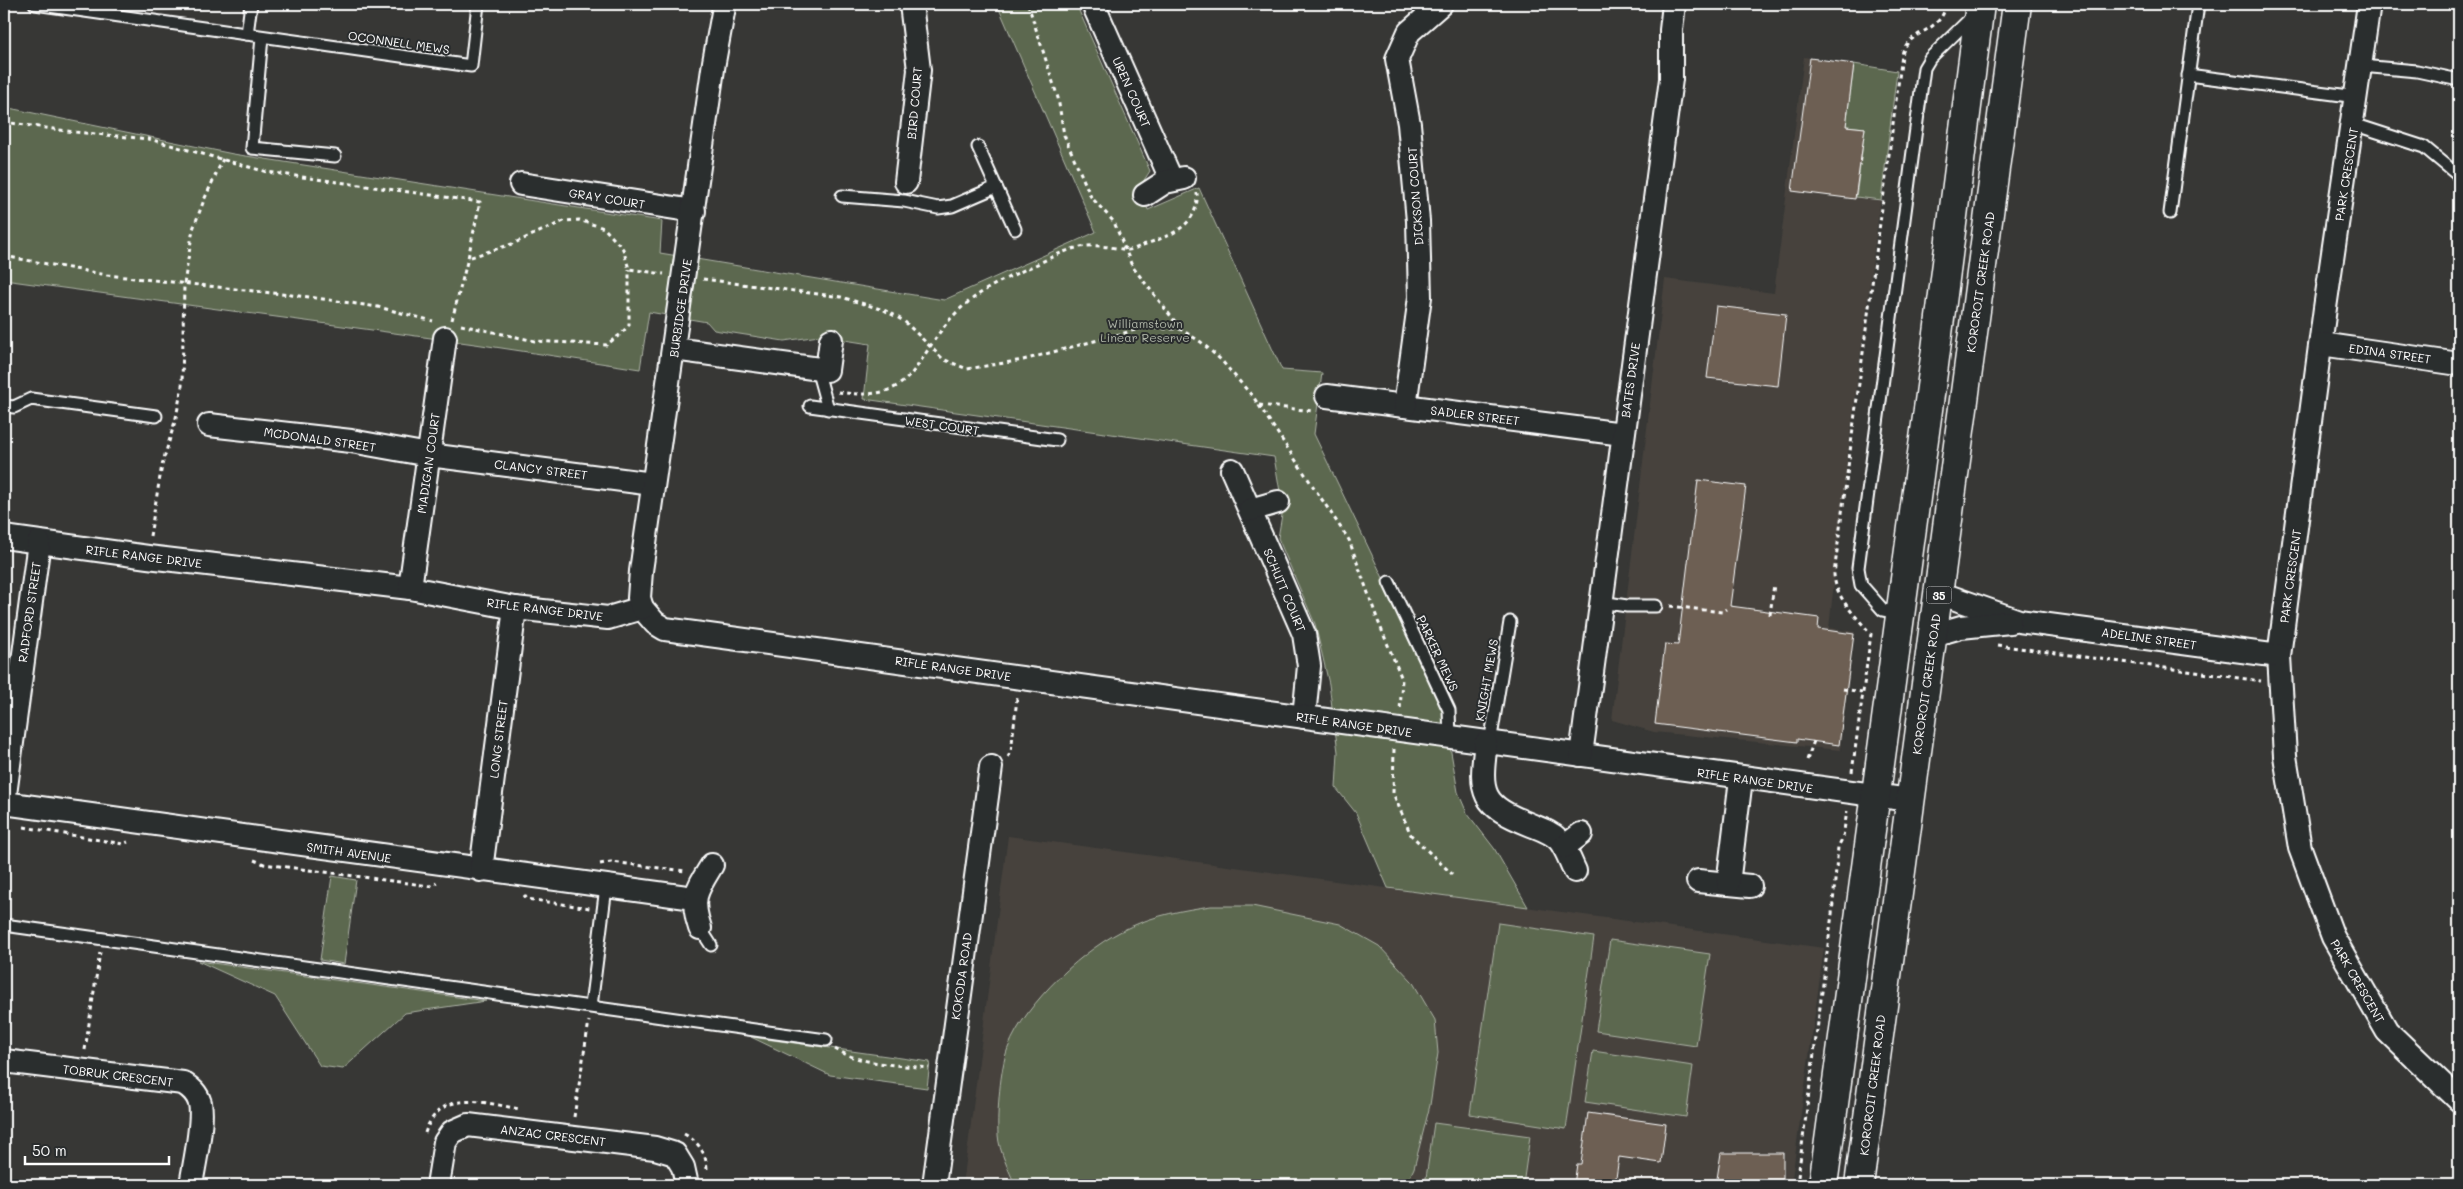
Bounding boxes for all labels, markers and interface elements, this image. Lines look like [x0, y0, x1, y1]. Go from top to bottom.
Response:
street label: OCONNELL MEWS [347, 27, 451, 57]
street label: UREN COURT [1109, 54, 1155, 130]
street label: BIRD COURT [903, 66, 925, 140]
street label: PARK CRESCENT [2331, 126, 2361, 222]
street label: DICKSON COURT [1404, 146, 1426, 246]
street label: GRAY COURT [568, 184, 647, 212]
street label: KOROROIT CREEK ROAD [1962, 211, 1998, 353]
street label: BURBIDGE DRIVE [665, 258, 695, 358]
park label: Williamstown Linear Reserve [1100, 315, 1190, 345]
street label: EDINA STREET [2348, 339, 2432, 367]
street label: BATES DRIVE [1617, 341, 1643, 419]
street label: SADLER STREET [1430, 402, 1521, 428]
street label: MADIGAN COURT [413, 411, 443, 514]
street label: WEST COURT [904, 412, 981, 438]
street label: MCDONALD STREET [263, 423, 377, 455]
street label: CLANCY STREET [493, 455, 589, 483]
street label: PARK CRESCENT [2276, 528, 2305, 624]
street label: RIFLE RANGE DRIVE [85, 541, 203, 571]
street label: SCHUTT COURT [1260, 546, 1310, 635]
street label: RADFORD STREET [14, 560, 44, 664]
road number: 35 [1926, 586, 1952, 604]
street label: RIFLE RANGE DRIVE [486, 594, 604, 624]
street label: PARKER MEWS [1413, 613, 1463, 694]
street label: KOROROIT CREEK ROAD [1908, 613, 1944, 755]
street label: ADELINE STREET [2100, 623, 2198, 653]
street label: KNIGHT MEWS [1471, 637, 1501, 722]
street label: RIFLE RANGE DRIVE [894, 652, 1012, 684]
street label: LONG STREET [485, 699, 511, 779]
street label: RIFLE RANGE DRIVE [1295, 708, 1413, 740]
street label: RIFLE RANGE DRIVE [1696, 764, 1814, 796]
street label: SMITH AVENUE [306, 838, 393, 866]
street label: KOKODA ROAD [947, 931, 975, 1021]
street label: PARK CRESCENT [2327, 936, 2389, 1026]
street label: KOROROIT CREEK ROAD [1855, 1014, 1889, 1156]
street label: TOBRUK CRESCENT [62, 1060, 175, 1090]
street label: ANZAC CRESCENT [499, 1121, 607, 1149]
scale bar [25, 1134, 169, 1166]
text: 50 m [32, 1140, 67, 1160]

